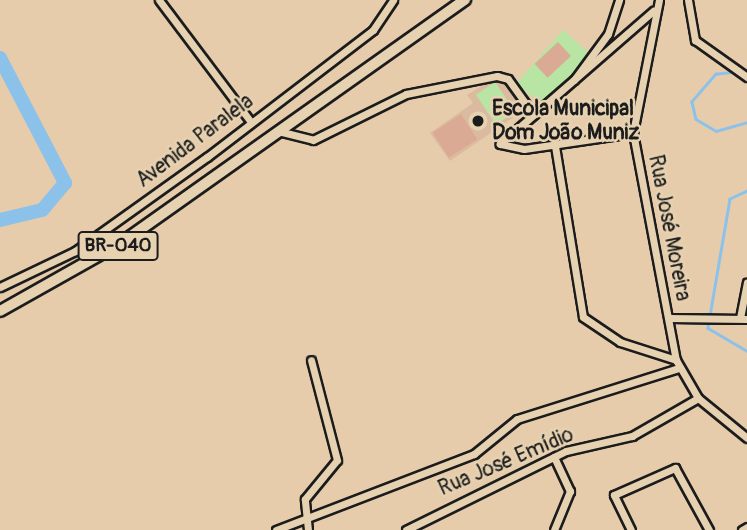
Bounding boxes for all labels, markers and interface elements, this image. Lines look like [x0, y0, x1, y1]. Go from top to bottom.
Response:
street label: Avenida Paralela [132, 89, 258, 193]
place label: Escola Municipal Dom João Muniz [492, 96, 639, 146]
marker: Escola Municipal Dom João Muniz [470, 113, 486, 129]
street label: Rua José Moreira [642, 153, 696, 303]
road number: BR-040 [76, 230, 160, 262]
street label: Rua José Emídio [435, 422, 577, 502]

